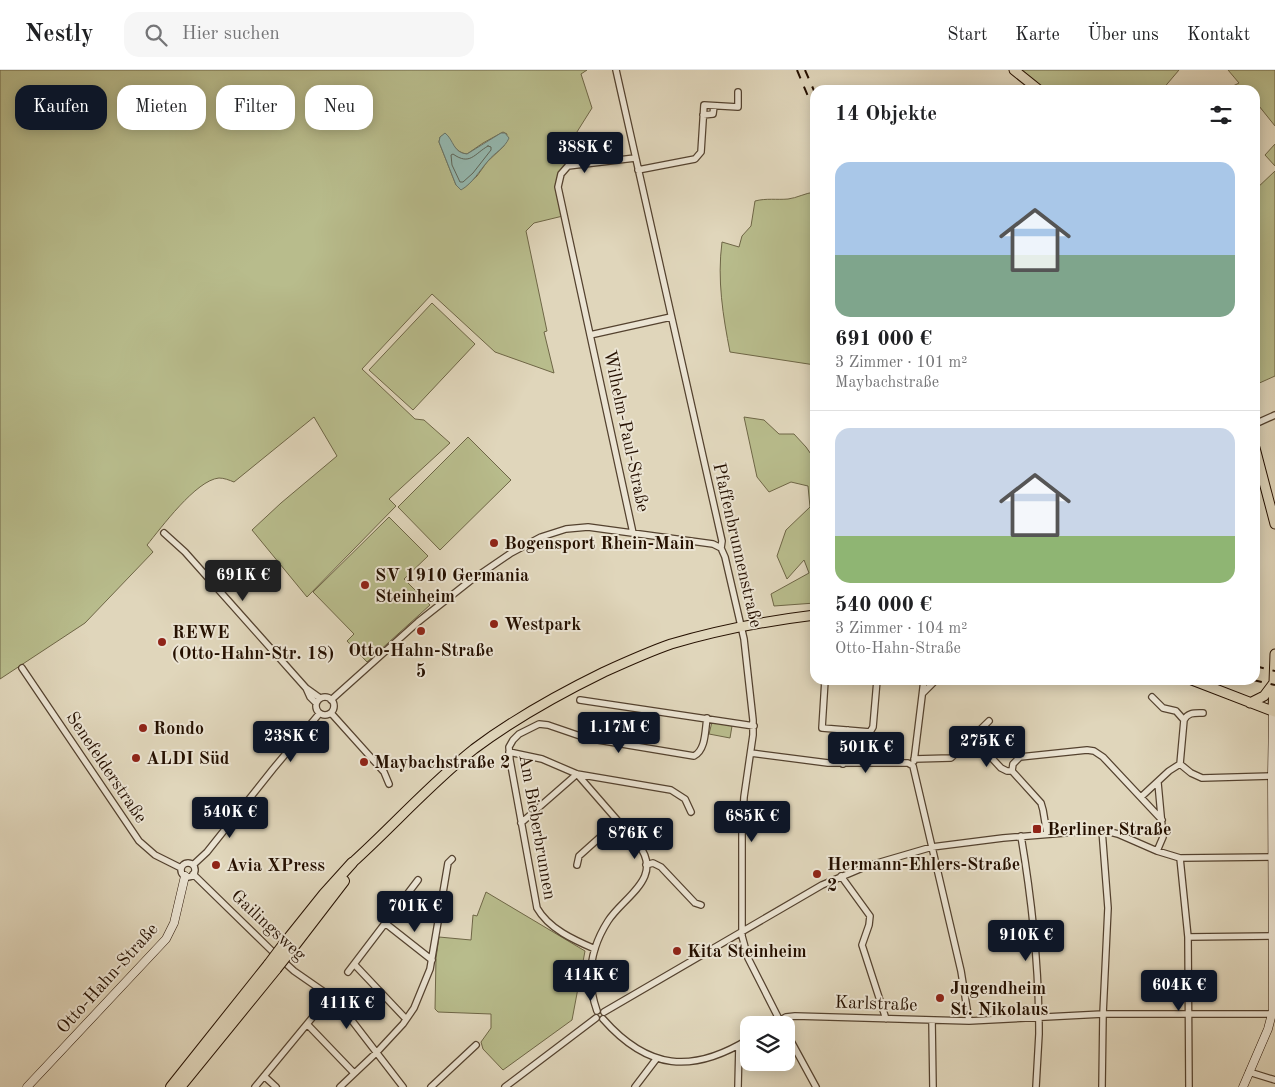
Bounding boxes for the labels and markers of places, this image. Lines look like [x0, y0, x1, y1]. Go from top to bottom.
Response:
pin: 388K € [544, 132, 626, 174]
place label: Bogensport Rhein-Main [504, 535, 695, 553]
marker: Bogensport Rhein-Main [488, 537, 500, 549]
pin: 691K € [202, 560, 284, 602]
place label: SV 1910 Germania Steinheim [375, 567, 529, 606]
marker: SV 1910 Germania Steinheim [359, 579, 371, 591]
place label: Westpark [504, 616, 581, 634]
marker: Westpark [488, 618, 500, 630]
place label: REWE (Otto-Hahn-Str. 18) [172, 624, 334, 663]
marker: Otto-Hahn-Straße 5 [415, 625, 427, 637]
marker: REWE (Otto-Hahn-Str. 18) [156, 636, 168, 648]
place label: Otto-Hahn-Straße 5 [348, 642, 494, 681]
pin: 1.17M € [573, 712, 665, 754]
place label: Rondo [153, 720, 204, 738]
pin: 238K € [250, 720, 332, 763]
marker: Rondo [137, 722, 149, 734]
pin: 275K € [946, 726, 1028, 768]
pin: 501K € [825, 732, 907, 774]
place label: ALDI Süd [146, 750, 230, 768]
marker: ALDI Süd [130, 752, 142, 764]
place label: Maybachstraße 2 [374, 754, 510, 772]
marker: Maybachstraße 2 [358, 756, 370, 768]
pin: 540K € [189, 796, 271, 839]
pin: 685K € [711, 800, 793, 843]
pin: 876K € [594, 818, 676, 860]
place label: Berliner Straße [1047, 821, 1172, 839]
marker: Berliner Straße [1031, 823, 1043, 835]
place label: Hermann-Ehlers-Straße 2 [827, 856, 1020, 895]
place label: Avia XPress [226, 857, 325, 875]
marker: Avia XPress [210, 859, 222, 871]
marker: Hermann-Ehlers-Straße 2 [811, 868, 823, 880]
pin: 701K € [374, 890, 456, 933]
pin: 910K € [985, 920, 1067, 962]
place label: Kita Steinheim [687, 943, 807, 961]
marker: Kita Steinheim [671, 945, 683, 957]
pin: 414K € [550, 960, 632, 1002]
pin: 604K € [1138, 970, 1220, 1012]
place label: Jugendheim St. Nikolaus [950, 980, 1049, 1019]
pin: 411K € [306, 988, 388, 1030]
marker: Jugendheim St. Nikolaus [934, 992, 946, 1004]

